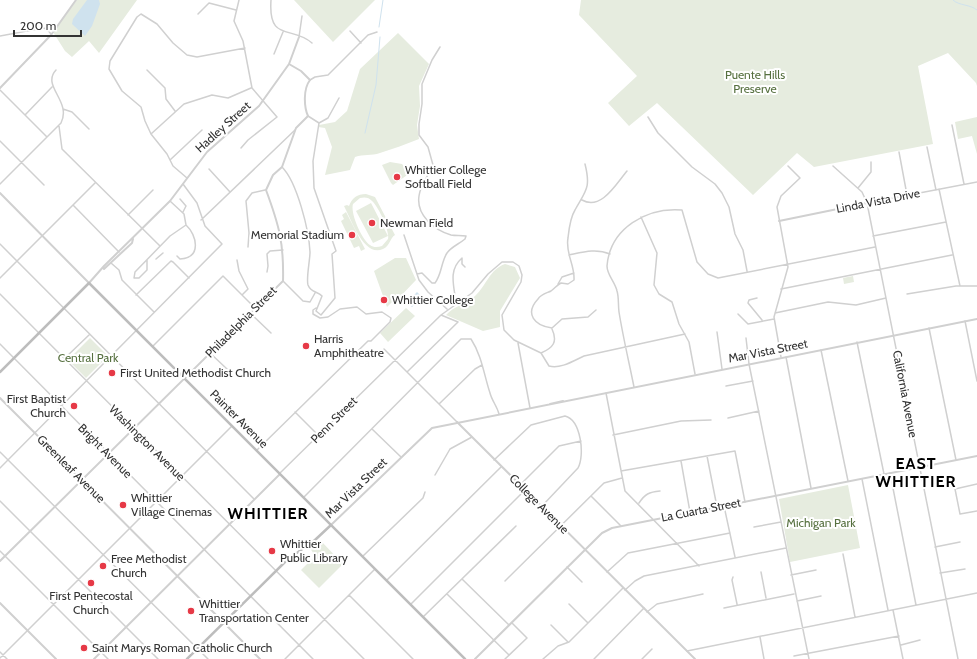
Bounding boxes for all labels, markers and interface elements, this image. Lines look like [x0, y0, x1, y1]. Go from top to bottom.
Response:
scale bar [14, 12, 81, 38]
text: 200 m [20, 18, 56, 33]
park label: Puente Hills Preserve [725, 67, 785, 96]
street label: Hadley Street [192, 98, 253, 155]
place label: Whittier College Softball Field [405, 162, 486, 191]
marker: Whittier College Softball Field [392, 172, 402, 182]
street label: Linda Vista Drive [835, 185, 921, 216]
place label: Newman Field [380, 215, 453, 230]
marker: Newman Field [367, 218, 377, 228]
place label: Memorial Stadium [251, 227, 344, 242]
marker: Memorial Stadium [347, 230, 357, 240]
street label: Philadelphia Street [202, 283, 280, 361]
place label: Whittier College [392, 292, 473, 307]
marker: Whittier College [379, 295, 389, 305]
place label: Harris Amphitheatre [314, 331, 384, 360]
street label: Mar Vista Street [727, 335, 809, 366]
marker: Harris Amphitheatre [301, 341, 311, 351]
street label: California Avenue [890, 349, 921, 439]
park label: Central Park [58, 350, 119, 365]
place label: First United Methodist Church [120, 365, 271, 380]
marker: First United Methodist Church [107, 368, 117, 378]
street label: Painter Avenue [207, 386, 272, 451]
place label: First Baptist Church [7, 391, 66, 420]
street label: Penn Street [307, 393, 360, 446]
marker: First Baptist Church [69, 401, 79, 411]
street label: Washington Avenue [106, 401, 189, 484]
street label: Bright Avenue [75, 420, 136, 481]
street label: Greenleaf Avenue [34, 432, 108, 506]
street label: Mar Vista Street [321, 454, 390, 521]
district label: EAST WHITTIER [875, 454, 957, 491]
street label: College Avenue [506, 471, 572, 537]
place label: Whittier Village Cinemas [131, 490, 212, 519]
street label: La Cuarta Street [660, 494, 742, 525]
marker: Whittier Village Cinemas [118, 500, 128, 510]
district label: WHITTIER [227, 504, 309, 523]
park label: Michigan Park [786, 515, 856, 530]
place label: Whittier Public Library [280, 536, 348, 565]
marker: Whittier Public Library [267, 546, 277, 556]
place label: Free Methodist Church [111, 551, 186, 580]
marker: Free Methodist Church [98, 561, 108, 571]
marker: First Pentecostal Church [86, 578, 96, 588]
place label: First Pentecostal Church [49, 588, 133, 617]
place label: Whittier Transportation Center [199, 596, 309, 625]
marker: Whittier Transportation Center [186, 606, 196, 616]
place label: Saint Marys Roman Catholic Church [92, 640, 272, 655]
marker: Saint Marys Roman Catholic Church [79, 643, 89, 653]

